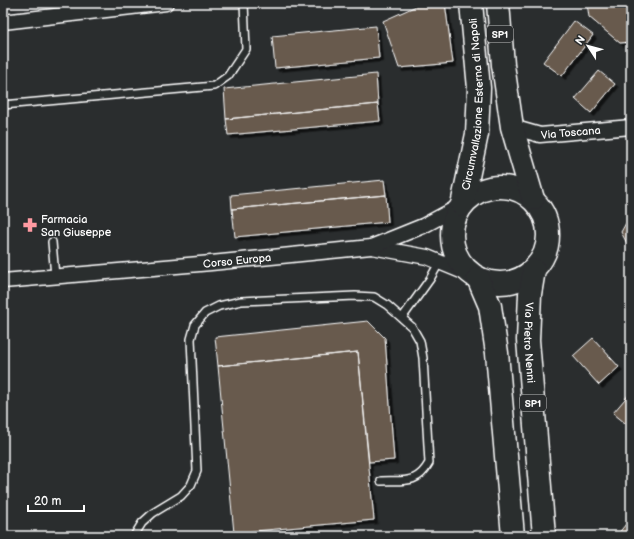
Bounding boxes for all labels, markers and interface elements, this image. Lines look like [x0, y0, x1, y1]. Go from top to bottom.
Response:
street label: Circumvallazione Esterna di Napoli [459, 18, 486, 191]
road number: SP1 [487, 26, 513, 42]
north arrow [568, 26, 608, 66]
text: N [573, 33, 588, 48]
street label: Via Toscana [540, 124, 601, 142]
place label: Farmacia San Giuseppe [41, 213, 112, 239]
pharmacy icon: Farmacia San Giuseppe [22, 217, 38, 233]
street label: Corso Europa [202, 251, 272, 271]
street label: Via Pietro Nenni [521, 302, 537, 383]
road number: SP1 [520, 395, 546, 411]
scale bar [28, 487, 84, 513]
text: 20 m [34, 494, 61, 509]

